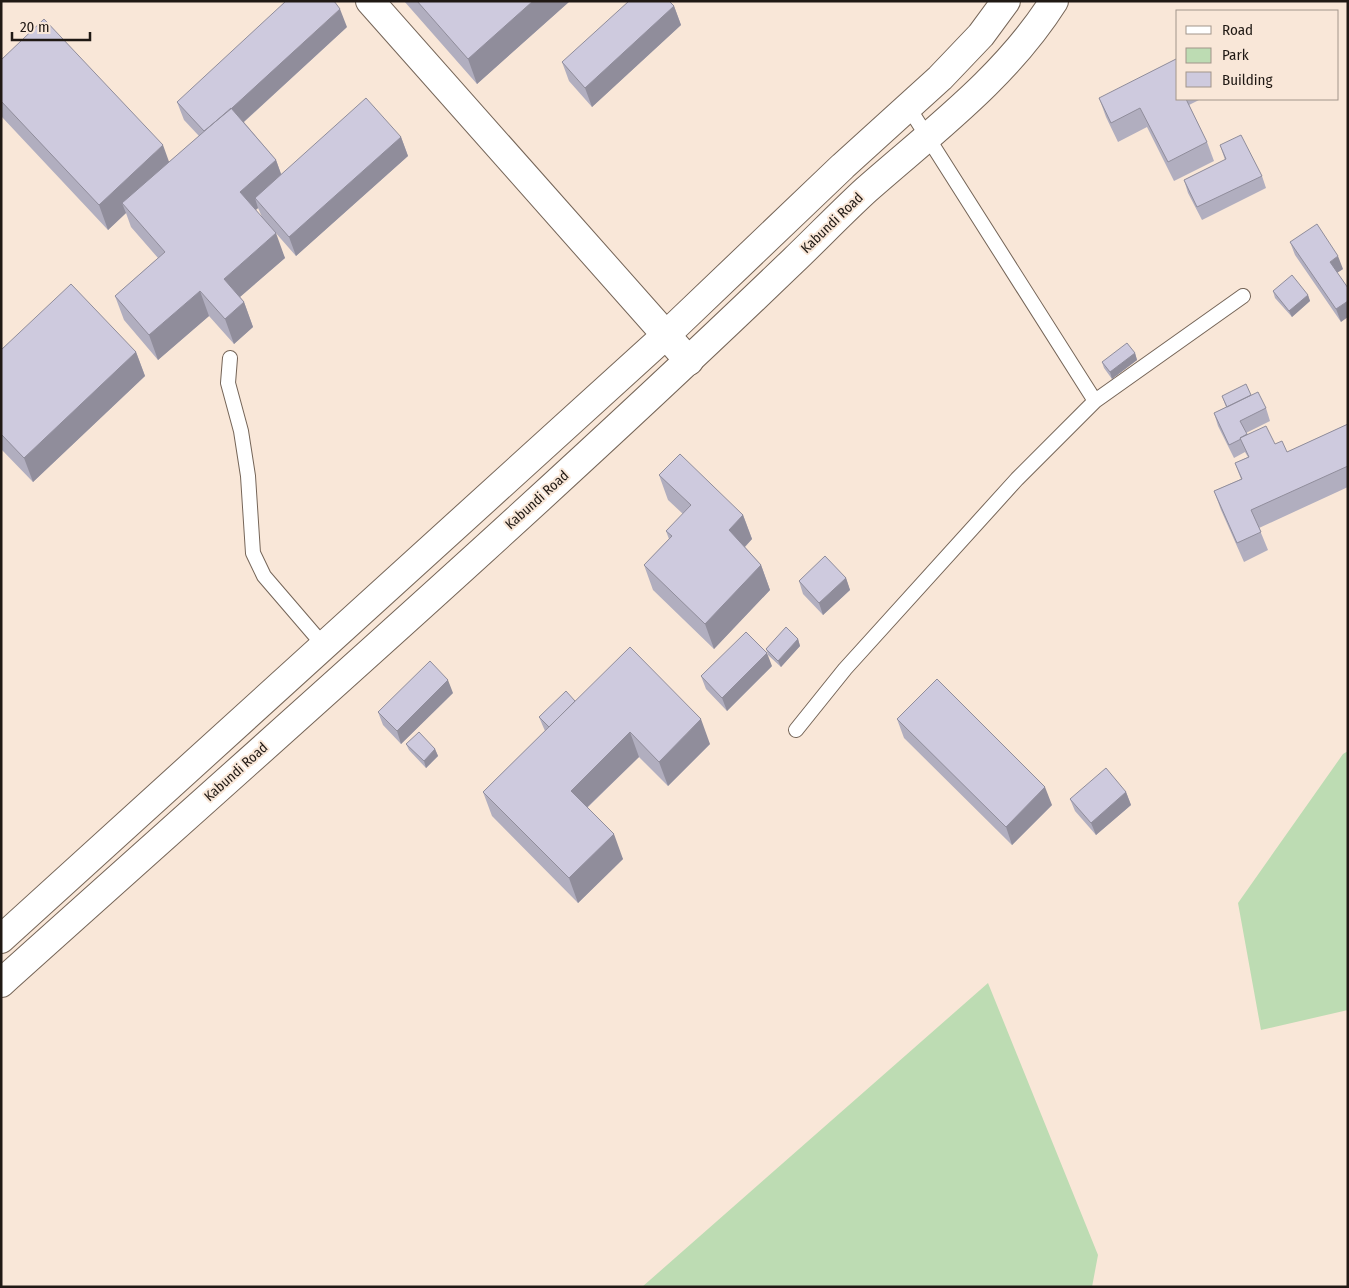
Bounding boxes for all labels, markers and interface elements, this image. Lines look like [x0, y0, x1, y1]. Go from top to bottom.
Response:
scale bar [12, 10, 90, 42]
legend [1176, 10, 1339, 100]
text: 20 m [20, 18, 50, 36]
text: Road [1222, 21, 1253, 39]
text: Park [1222, 46, 1249, 64]
text: Building [1222, 71, 1273, 89]
street label: Kabundi Road [797, 189, 867, 257]
street label: Kabundi Road [502, 467, 572, 533]
street label: Kabundi Road [201, 739, 271, 805]

